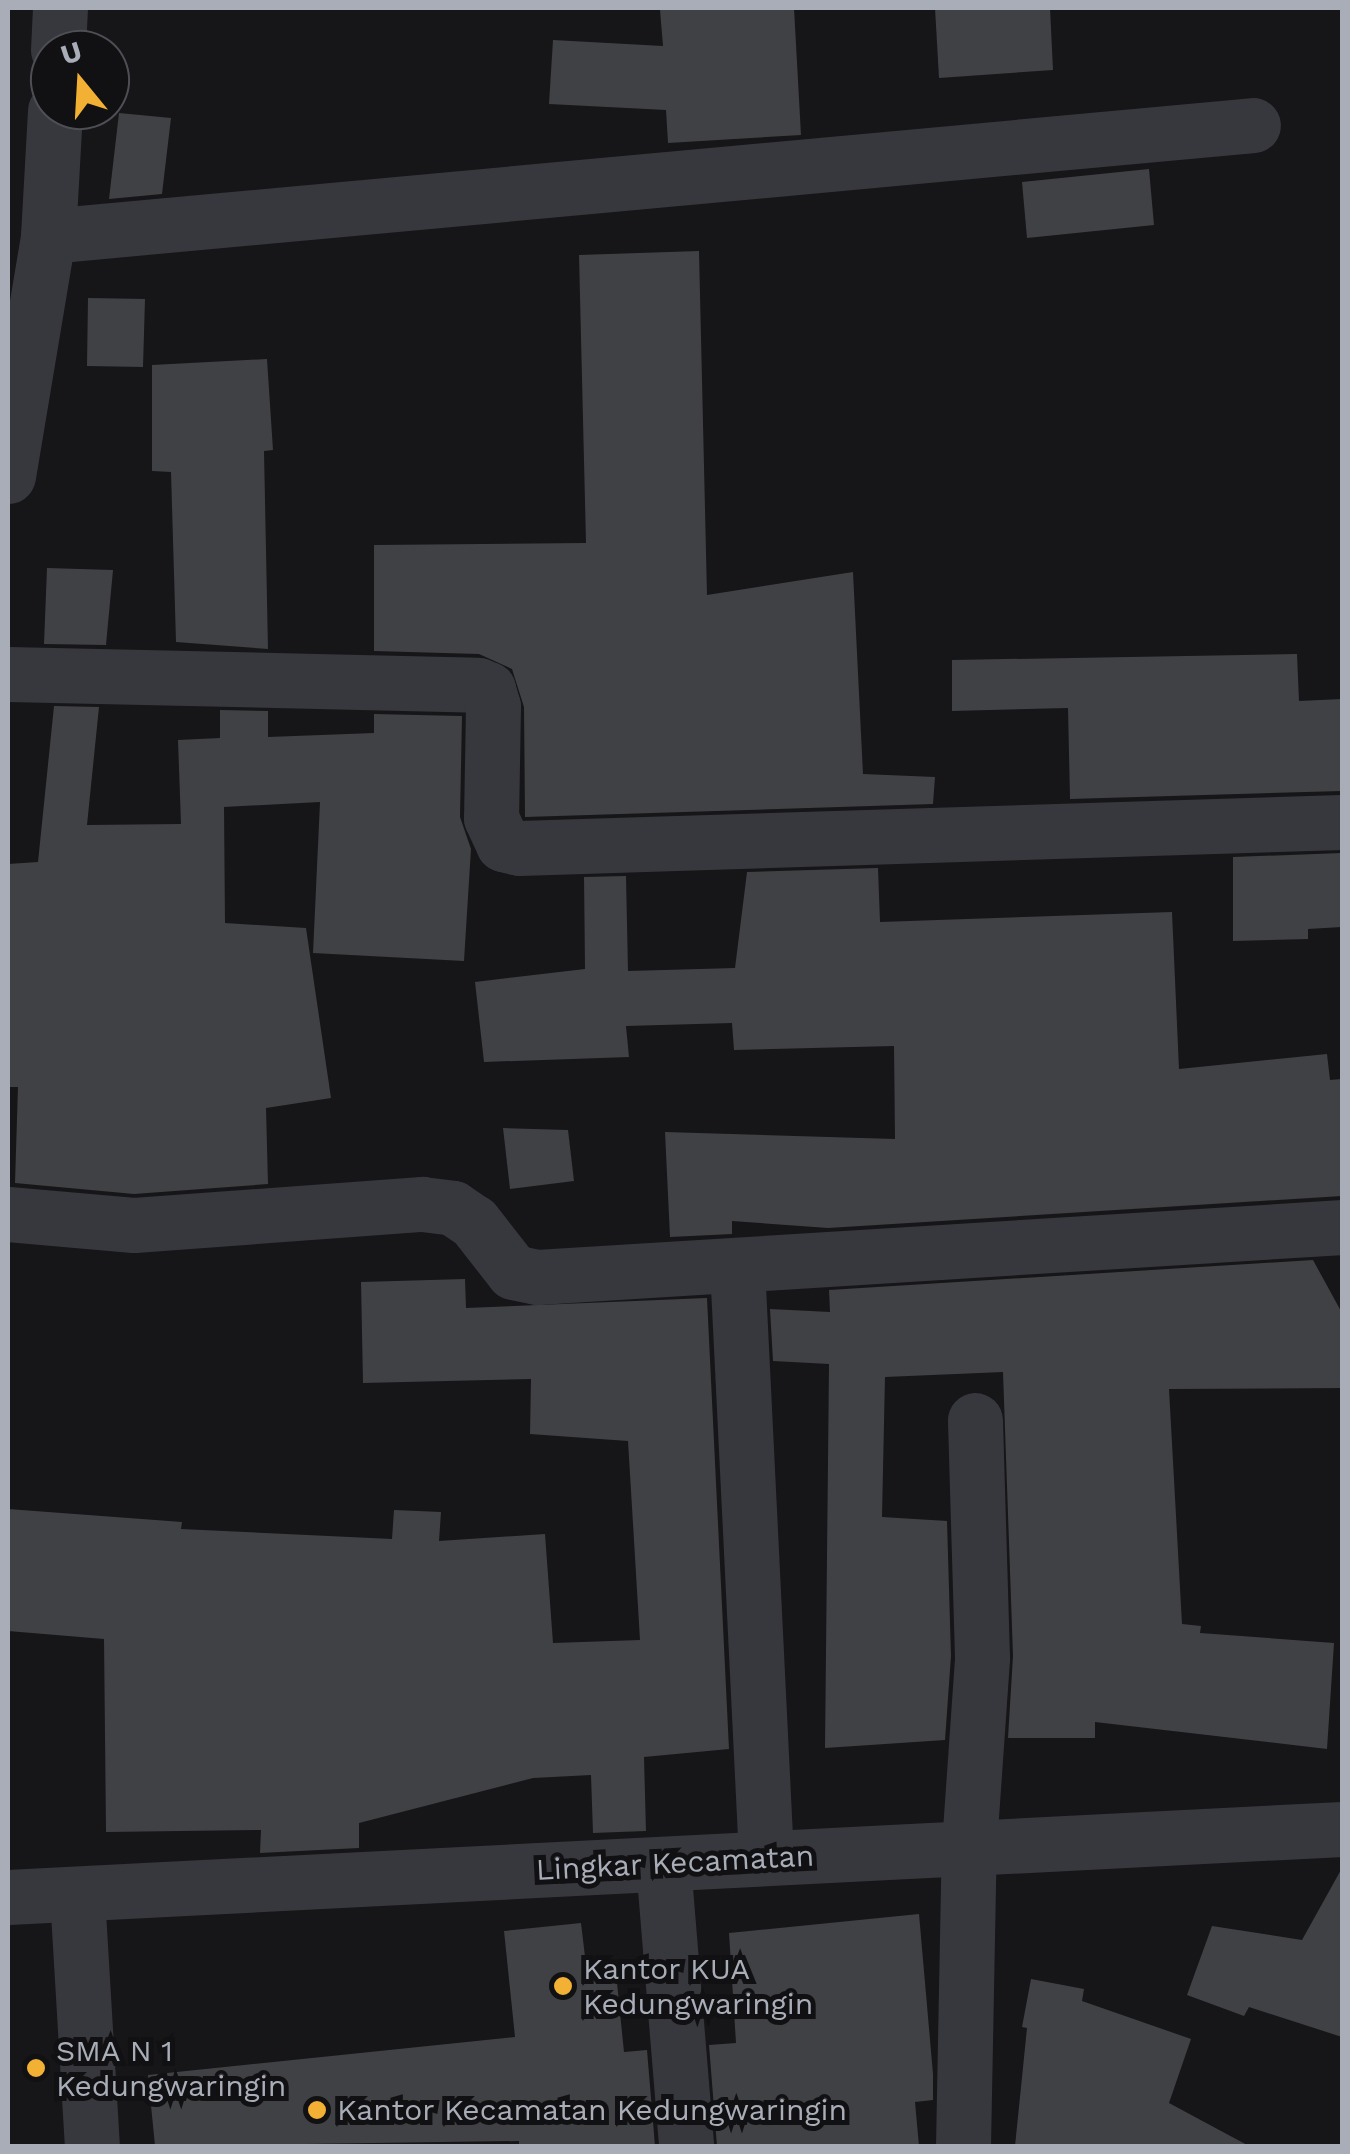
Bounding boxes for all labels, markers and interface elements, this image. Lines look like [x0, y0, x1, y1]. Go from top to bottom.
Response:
north arrow [30, 30, 130, 130]
text: U [57, 34, 86, 72]
street label: Lingkar Kecamatan [535, 1838, 815, 1888]
place label: Kantor KUA Kedungwaringin [583, 1951, 813, 2022]
marker: Kantor KUA Kedungwaringin [552, 1975, 574, 1997]
place label: SMA N 1 Kedungwaringin [56, 2033, 286, 2104]
marker: SMA N 1 Kedungwaringin [25, 2057, 47, 2079]
place label: Kantor Kecamatan Kedungwaringin [337, 2092, 848, 2128]
marker: Kantor Kecamatan Kedungwaringin [306, 2099, 328, 2121]

